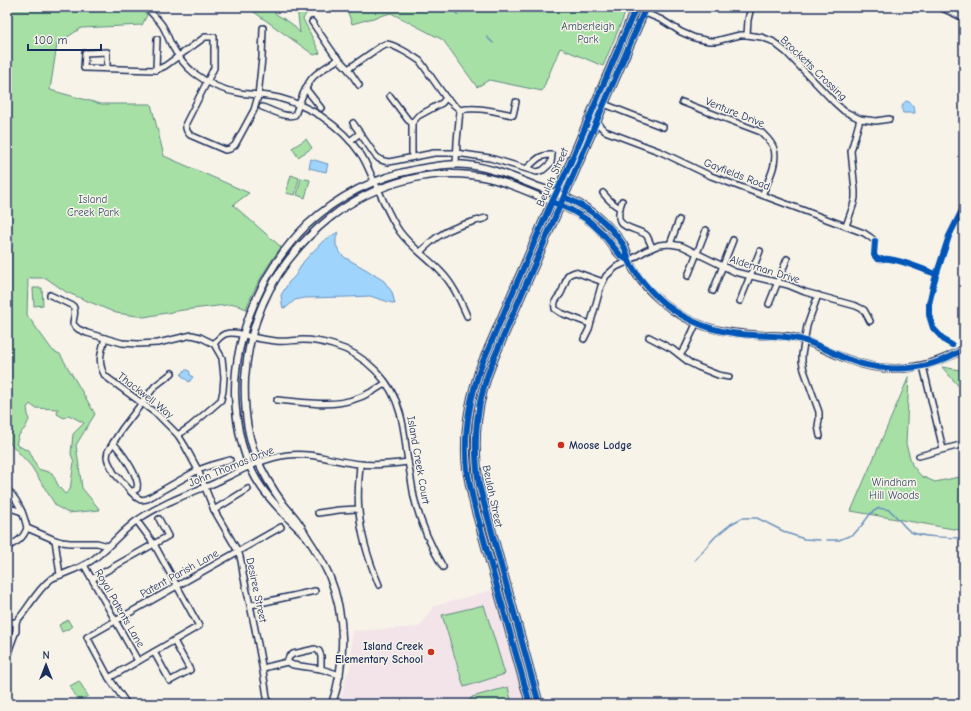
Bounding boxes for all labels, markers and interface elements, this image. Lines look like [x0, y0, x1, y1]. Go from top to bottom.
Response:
park label: Amberleigh Park [561, 20, 615, 46]
scale bar [28, 26, 101, 52]
text: 100 m [34, 33, 67, 47]
street label: Brocketts Crossing [778, 33, 850, 103]
street label: Venture Drive [703, 95, 767, 130]
street label: Beulah Street [534, 145, 572, 209]
street label: Gayfields Road [702, 156, 772, 193]
park label: Island Creek Park [67, 193, 120, 219]
street label: Alderman Drive [728, 253, 802, 286]
street label: Thackwell Way [115, 369, 176, 421]
street label: Island Creek Court [404, 415, 433, 506]
place label: Moose Lodge [569, 439, 632, 452]
marker: Moose Lodge [556, 440, 566, 450]
street label: John Thomas Drive [187, 443, 276, 489]
street label: Beulah Street [480, 464, 506, 529]
park label: Windham Hill Woods [869, 476, 919, 502]
street label: Patent Parish Lane [138, 546, 221, 600]
street label: Desiree Street [243, 557, 270, 625]
street label: Royal Patents Lane [92, 567, 148, 650]
place label: Island Creek Elementary School [335, 640, 424, 666]
north arrow [26, 645, 66, 685]
marker: Island Creek Elementary School [426, 647, 436, 657]
text: N [42, 649, 50, 662]

